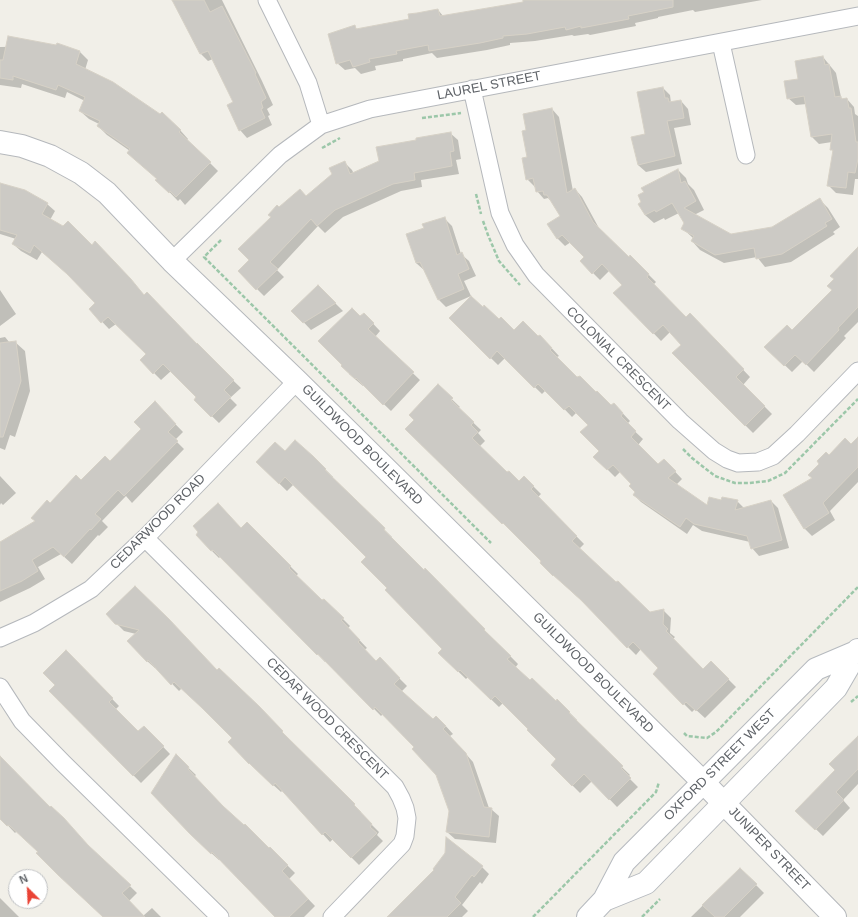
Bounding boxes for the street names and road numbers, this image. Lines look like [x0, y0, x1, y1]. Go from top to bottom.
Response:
street label: LAUREL STREET [436, 68, 542, 104]
street label: COLONIAL CRESCENT [563, 304, 673, 414]
street label: GUILDWOOD BOULEVARD [298, 381, 426, 509]
street label: CEDARWOOD ROAD [107, 471, 209, 573]
street label: GUILDWOOD BOULEVARD [529, 609, 657, 737]
street label: CEDAR WOOD CRESCENT [263, 655, 391, 783]
street label: OXFORD STREET WEST [661, 706, 779, 824]
street label: JUNIPER STREET [725, 804, 813, 894]

